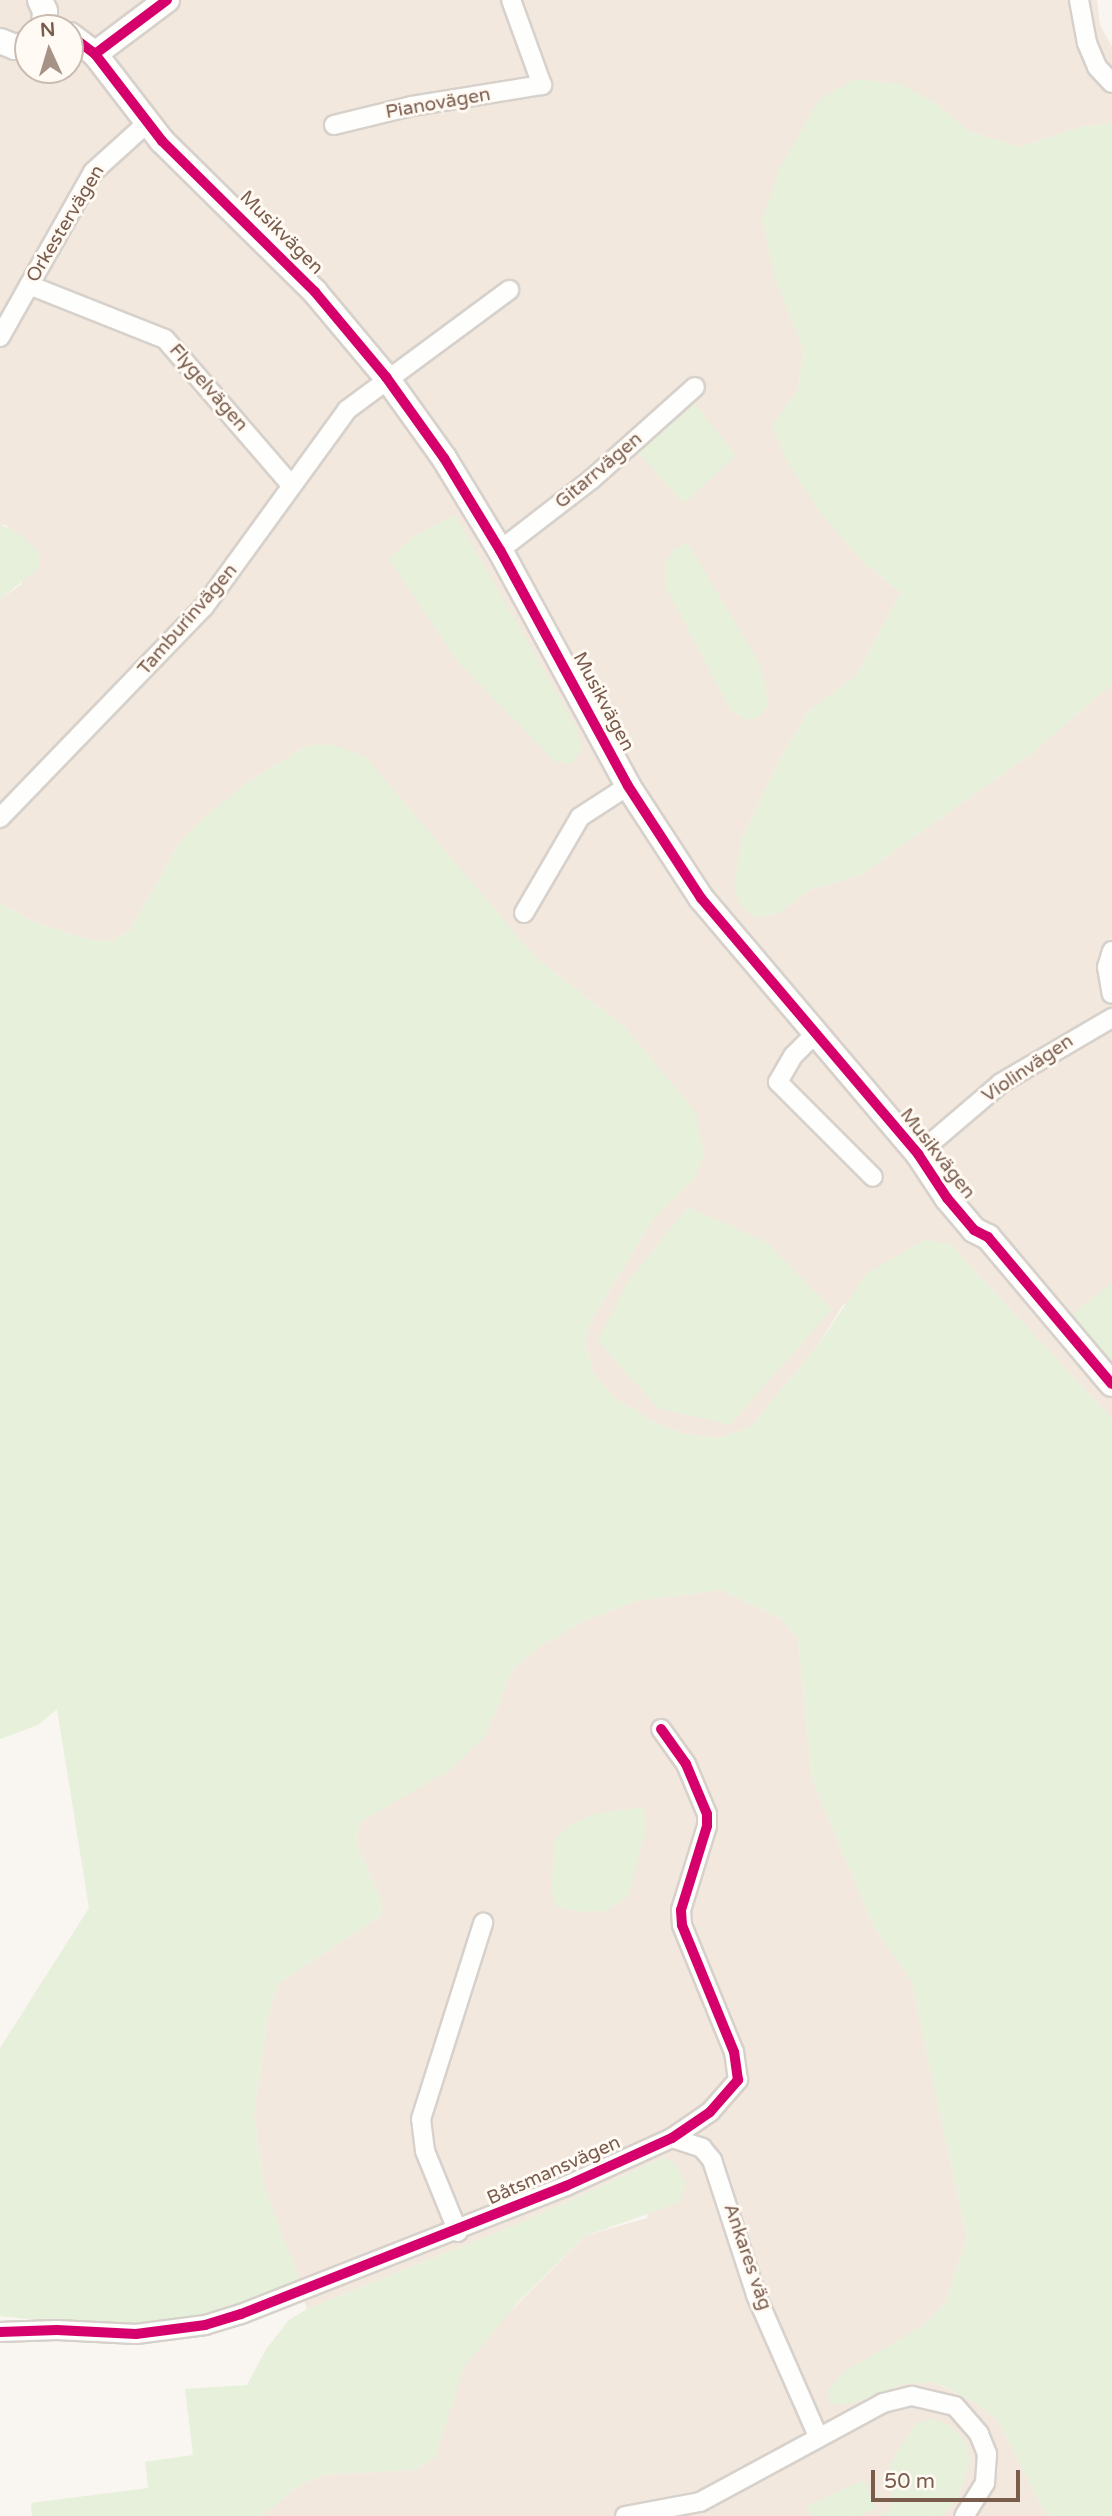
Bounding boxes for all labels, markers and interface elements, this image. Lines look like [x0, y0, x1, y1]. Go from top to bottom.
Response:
north arrow [14, 14, 84, 84]
text: N [39, 19, 56, 42]
street label: Pianovägen [384, 84, 492, 124]
street label: Orkestervägen [22, 161, 110, 287]
street label: Musikvägen [234, 186, 328, 280]
street label: Flygelvägen [164, 340, 252, 436]
street label: Gitarrvägen [551, 428, 647, 514]
street label: Tamburinvägen [133, 560, 243, 680]
street label: Musikvägen [567, 649, 639, 755]
street label: Violinvägen [978, 1030, 1078, 1108]
street label: Musikvägen [895, 1104, 979, 1204]
street label: Båtsmansvägen [484, 2131, 624, 2211]
street label: Ankares väg [718, 2201, 776, 2313]
scale bar [874, 2456, 1023, 2500]
text: 50 m [884, 2469, 935, 2494]

